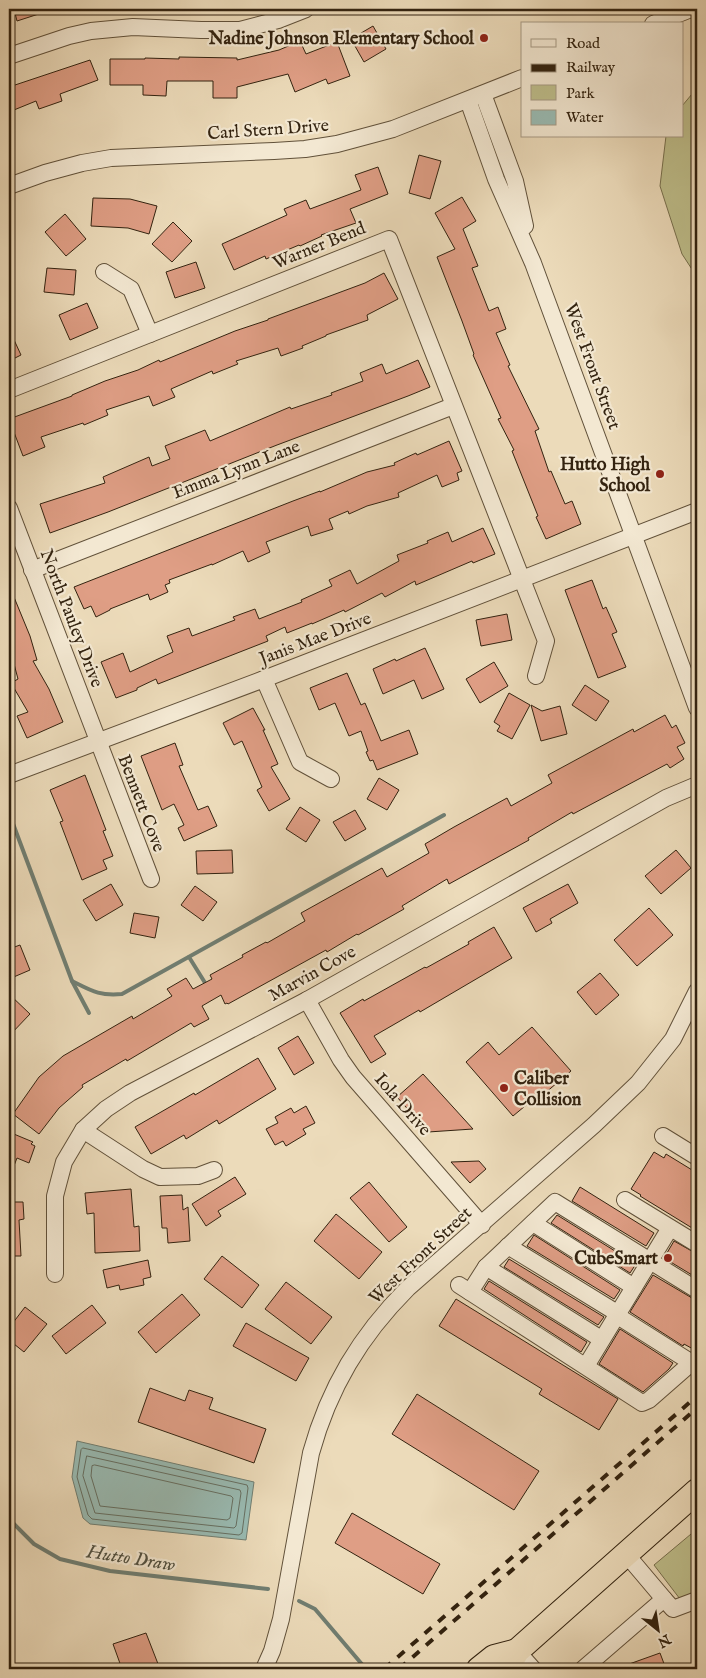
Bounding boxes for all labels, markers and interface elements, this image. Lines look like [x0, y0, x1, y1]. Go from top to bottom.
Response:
legend [521, 22, 684, 138]
place label: Nadine Johnson Elementary School [208, 28, 475, 51]
marker: Nadine Johnson Elementary School [478, 32, 490, 44]
text: Road [566, 34, 601, 53]
text: Railway [566, 58, 616, 77]
text: Park [566, 84, 596, 103]
text: Water [566, 108, 604, 127]
street label: Carl Stern Drive [207, 115, 330, 146]
street label: Warner Bend [270, 217, 370, 275]
street label: West Front Street [558, 300, 625, 433]
street label: Emma Lynn Lane [169, 436, 304, 505]
place label: Hutto High School [560, 454, 651, 498]
marker: Hutto High School [654, 468, 666, 480]
street label: North Pauley Drive [34, 546, 108, 691]
street label: Janis Mae Drive [254, 607, 375, 672]
street label: Bennett Cove [112, 752, 170, 855]
street label: Marvin Cove [265, 941, 360, 1008]
place label: Caliber Collision [514, 1068, 582, 1112]
street label: Iola Drive [368, 1069, 435, 1141]
marker: Caliber Collision [498, 1082, 510, 1094]
street label: West Front Street [365, 1202, 477, 1310]
place label: CubeSmart [574, 1248, 659, 1271]
marker: CubeSmart [662, 1252, 674, 1264]
water label: Hutto Draw [84, 1540, 177, 1578]
north arrow [634, 1606, 684, 1656]
text: N [654, 1629, 675, 1651]

